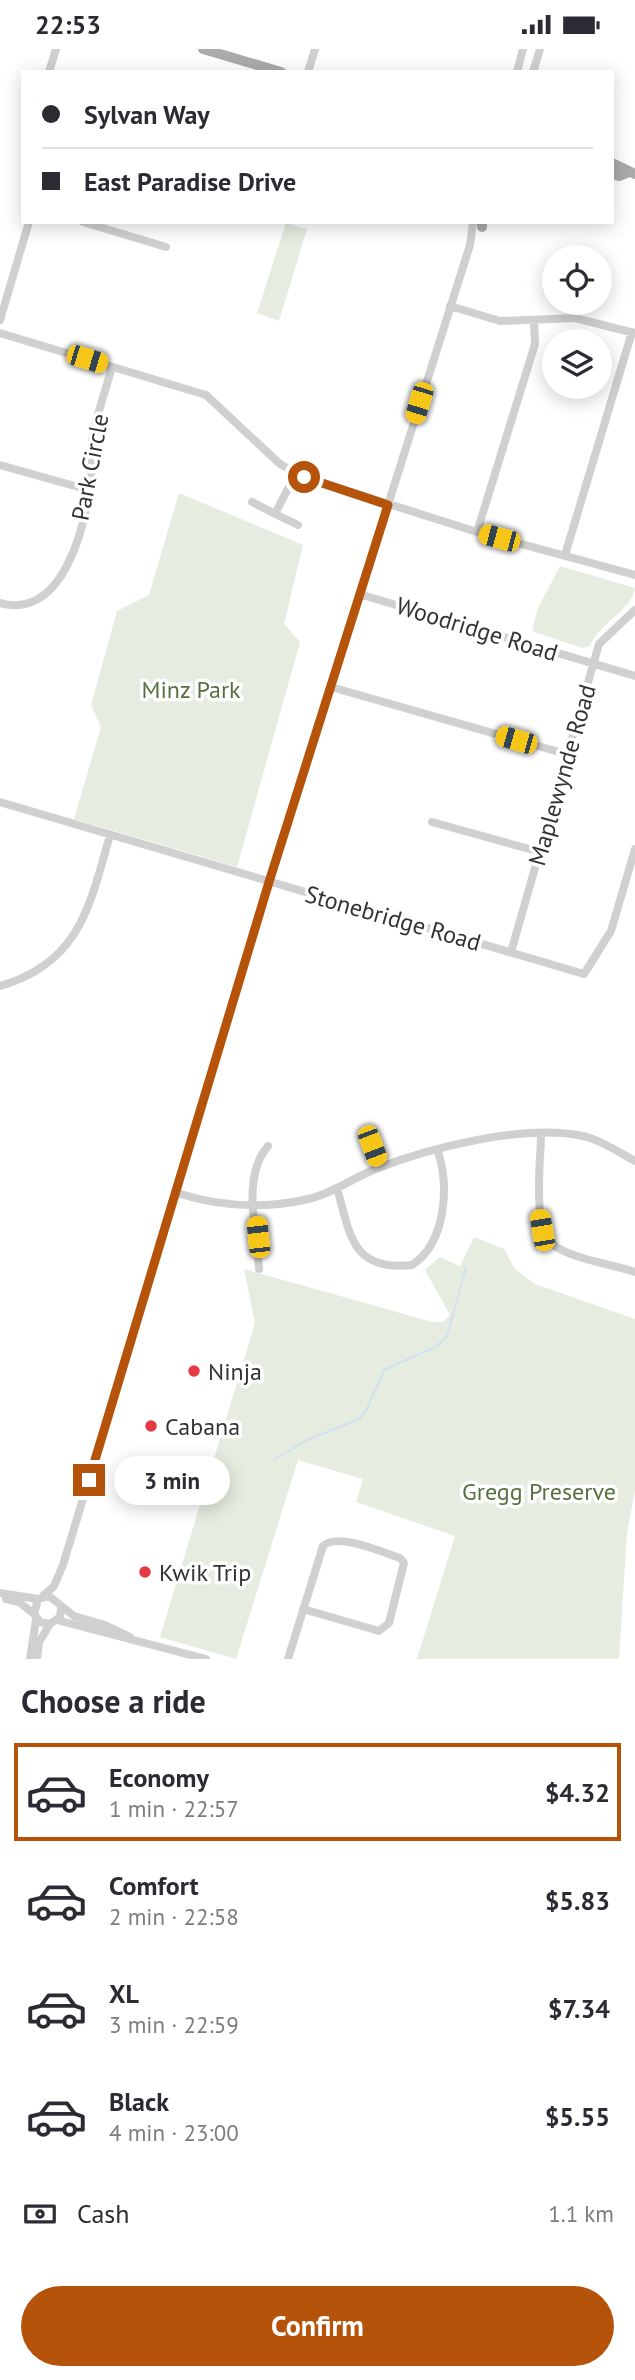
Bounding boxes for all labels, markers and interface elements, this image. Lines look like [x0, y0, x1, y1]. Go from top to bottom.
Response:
text: 22:53 [35, 8, 101, 41]
text: Sylvan Way [84, 98, 210, 131]
text: East Paradise Drive [84, 165, 296, 198]
map controls [542, 245, 612, 399]
button: locate [542, 245, 612, 315]
button: layers [542, 329, 612, 399]
car [64, 343, 111, 375]
car [403, 380, 436, 426]
street label: Park Circle [64, 411, 116, 523]
route start [288, 461, 320, 493]
car [476, 522, 523, 554]
street label: Woodridge Road [392, 590, 562, 668]
park label: Minz Park [141, 674, 241, 705]
street label: Maplewynde Road [521, 681, 603, 869]
car [493, 724, 540, 756]
street label: Stonebridge Road [301, 878, 485, 958]
car [355, 1123, 390, 1169]
car [529, 1207, 556, 1253]
car [246, 1215, 271, 1259]
place label: Ninja [208, 1356, 262, 1387]
marker: Ninja [186, 1363, 202, 1379]
place label: Cabana [165, 1411, 240, 1442]
marker: Cabana [143, 1418, 159, 1434]
callout: 3 min [114, 1455, 229, 1505]
route end [73, 1464, 105, 1496]
text: 3 min [144, 1466, 200, 1495]
park label: Gregg Preserve [462, 1476, 616, 1507]
place label: Kwik Trip [159, 1557, 251, 1588]
marker: Kwik Trip [137, 1564, 153, 1580]
text: Choose a ride [21, 1680, 206, 1722]
icon: car [25, 1761, 88, 1824]
text: Economy [109, 1761, 209, 1794]
text: $4.32 [545, 1776, 610, 1809]
text: 1 min · 22:57 [109, 1794, 239, 1823]
icon: car [25, 1869, 88, 1932]
text: Comfort [109, 1869, 199, 1902]
text: $5.83 [545, 1884, 610, 1917]
text: 2 min · 22:58 [109, 1902, 239, 1931]
icon: car [25, 1977, 88, 2040]
text: XL [109, 1977, 139, 2010]
text: $7.34 [548, 1992, 610, 2025]
text: 3 min · 22:59 [109, 2010, 239, 2039]
icon: car [25, 2085, 88, 2148]
text: Black [109, 2085, 169, 2118]
text: $5.55 [545, 2100, 610, 2133]
text: 4 min · 23:00 [109, 2118, 239, 2147]
icon: cash [21, 2195, 59, 2233]
text: Cash [77, 2197, 129, 2230]
text: 1.1 km [548, 2199, 614, 2228]
button: Confirm [21, 2286, 614, 2366]

